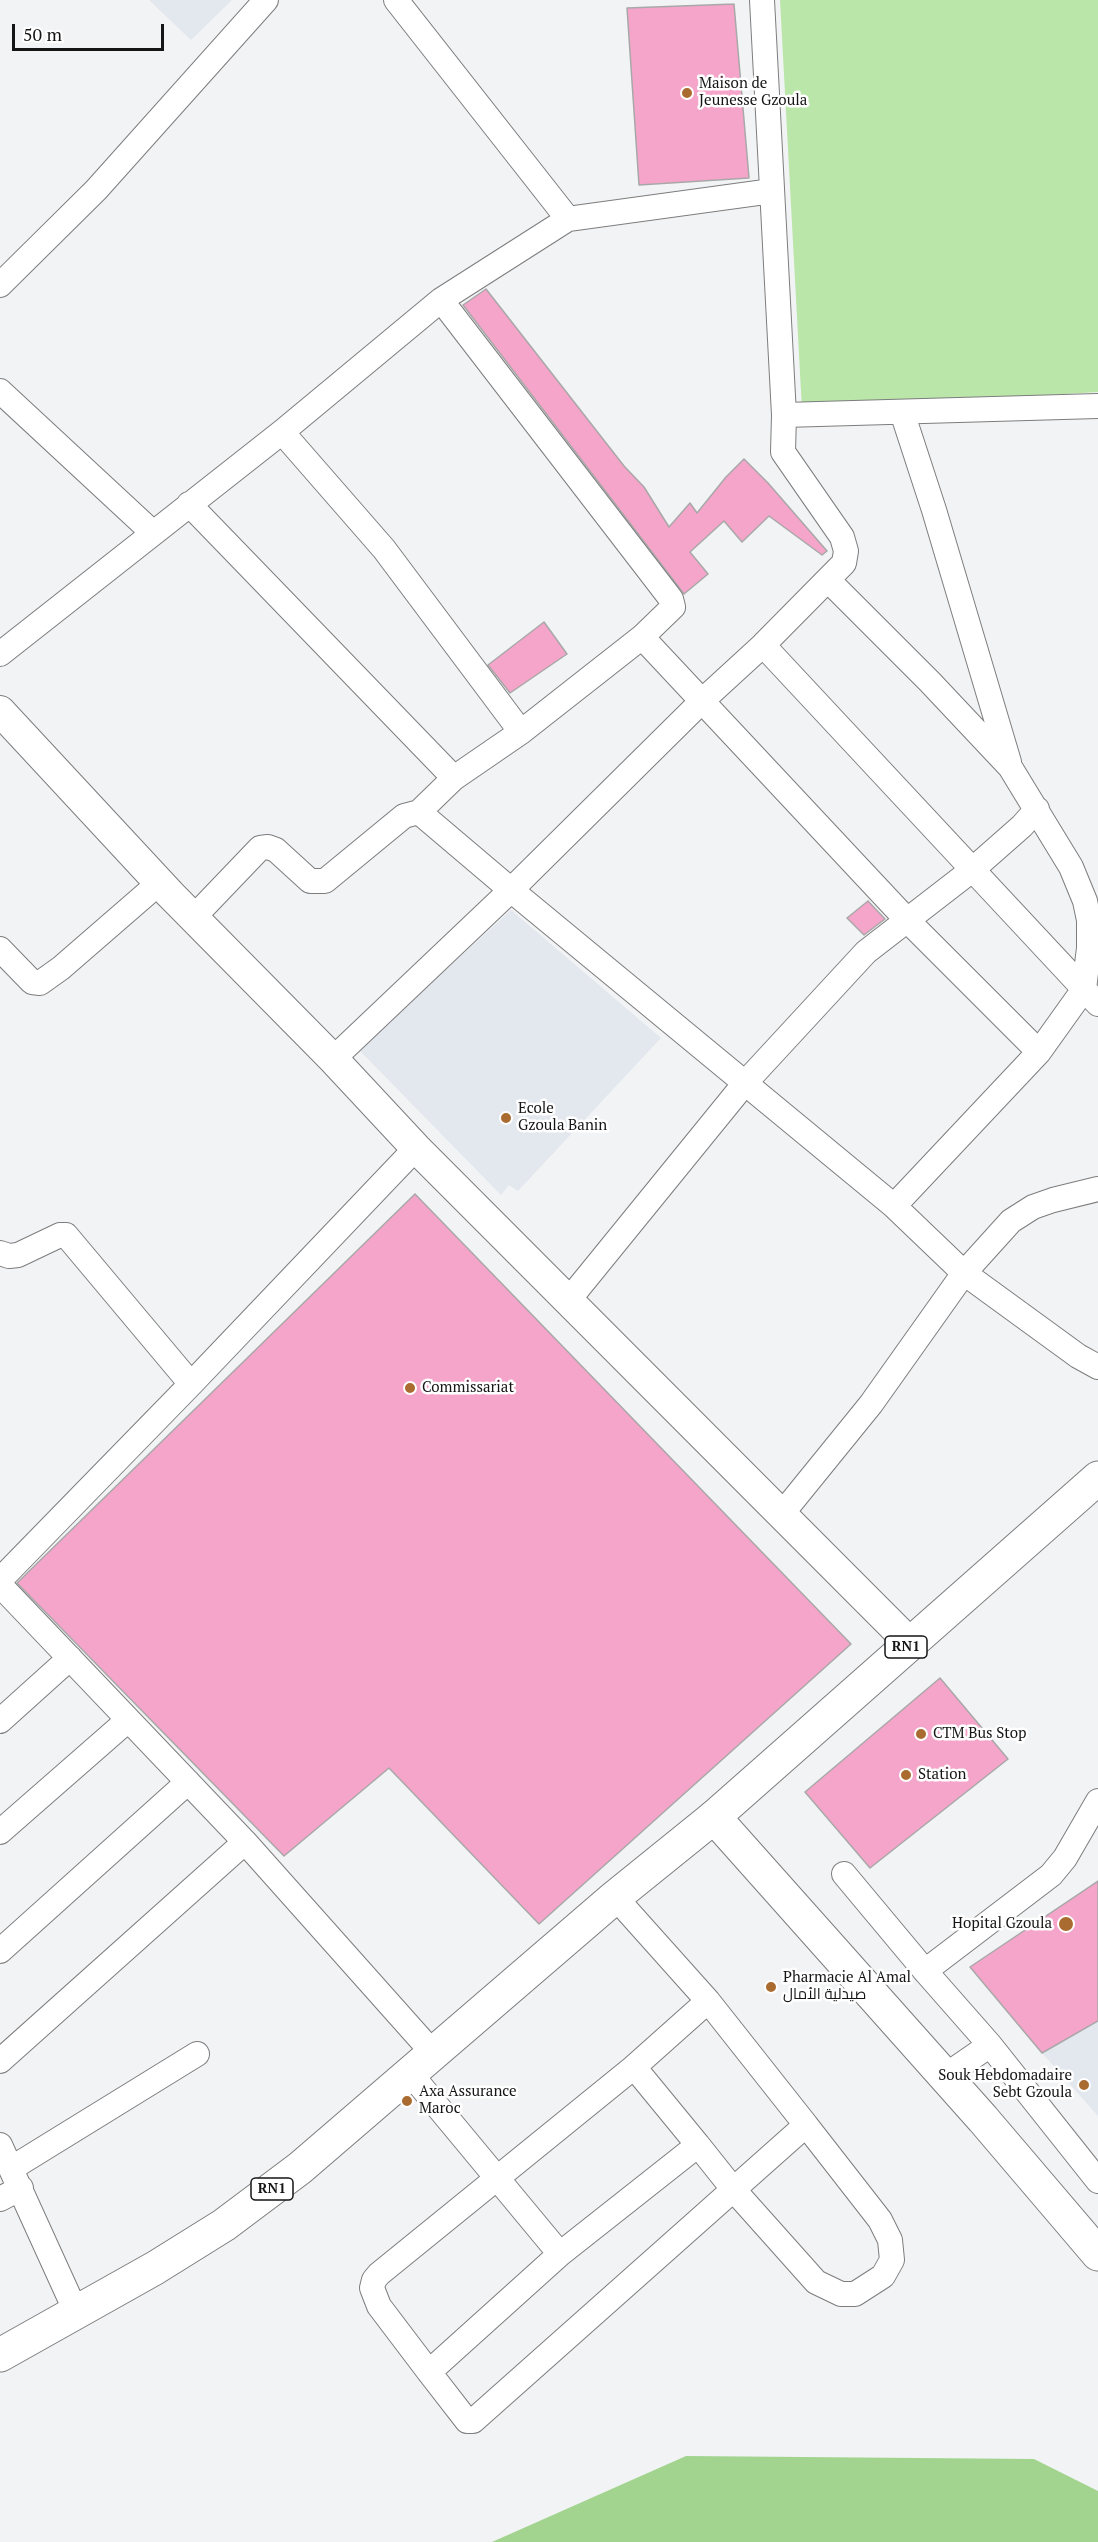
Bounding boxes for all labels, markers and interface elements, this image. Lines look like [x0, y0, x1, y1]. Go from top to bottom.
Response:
scale bar [15, 12, 166, 50]
text: 50 m [23, 22, 62, 46]
place label: Maison de Jeunesse Gzoula [699, 75, 807, 110]
marker: Maison de Jeunesse Gzoula [680, 86, 694, 100]
place label: Ecole Gzoula Banin [518, 1100, 607, 1135]
marker: Ecole Gzoula Banin [499, 1111, 513, 1125]
place label: Commissariat [422, 1379, 514, 1397]
marker: Commissariat [403, 1381, 417, 1395]
road number: RN1 [885, 1636, 927, 1658]
place label: CTM Bus Stop [933, 1725, 1027, 1743]
marker: CTM Bus Stop [914, 1727, 928, 1741]
place label: Station [918, 1766, 966, 1784]
marker: Station [899, 1768, 913, 1782]
place label: Hopital Gzoula [952, 1915, 1052, 1933]
marker: Hopital Gzoula [1057, 1915, 1075, 1933]
place label: Pharmacie Al Amal صيدلية الأمال [783, 1969, 911, 2004]
marker: Pharmacie Al Amal صيدلية الأمال [764, 1980, 778, 1994]
place label: Souk Hebdomadaire Sebt Gzoula [938, 2067, 1072, 2102]
marker: Souk Hebdomadaire Sebt Gzoula [1077, 2078, 1091, 2092]
place label: Axa Assurance Maroc [419, 2083, 517, 2118]
marker: Axa Assurance Maroc [400, 2094, 414, 2108]
road number: RN1 [251, 2178, 293, 2200]

